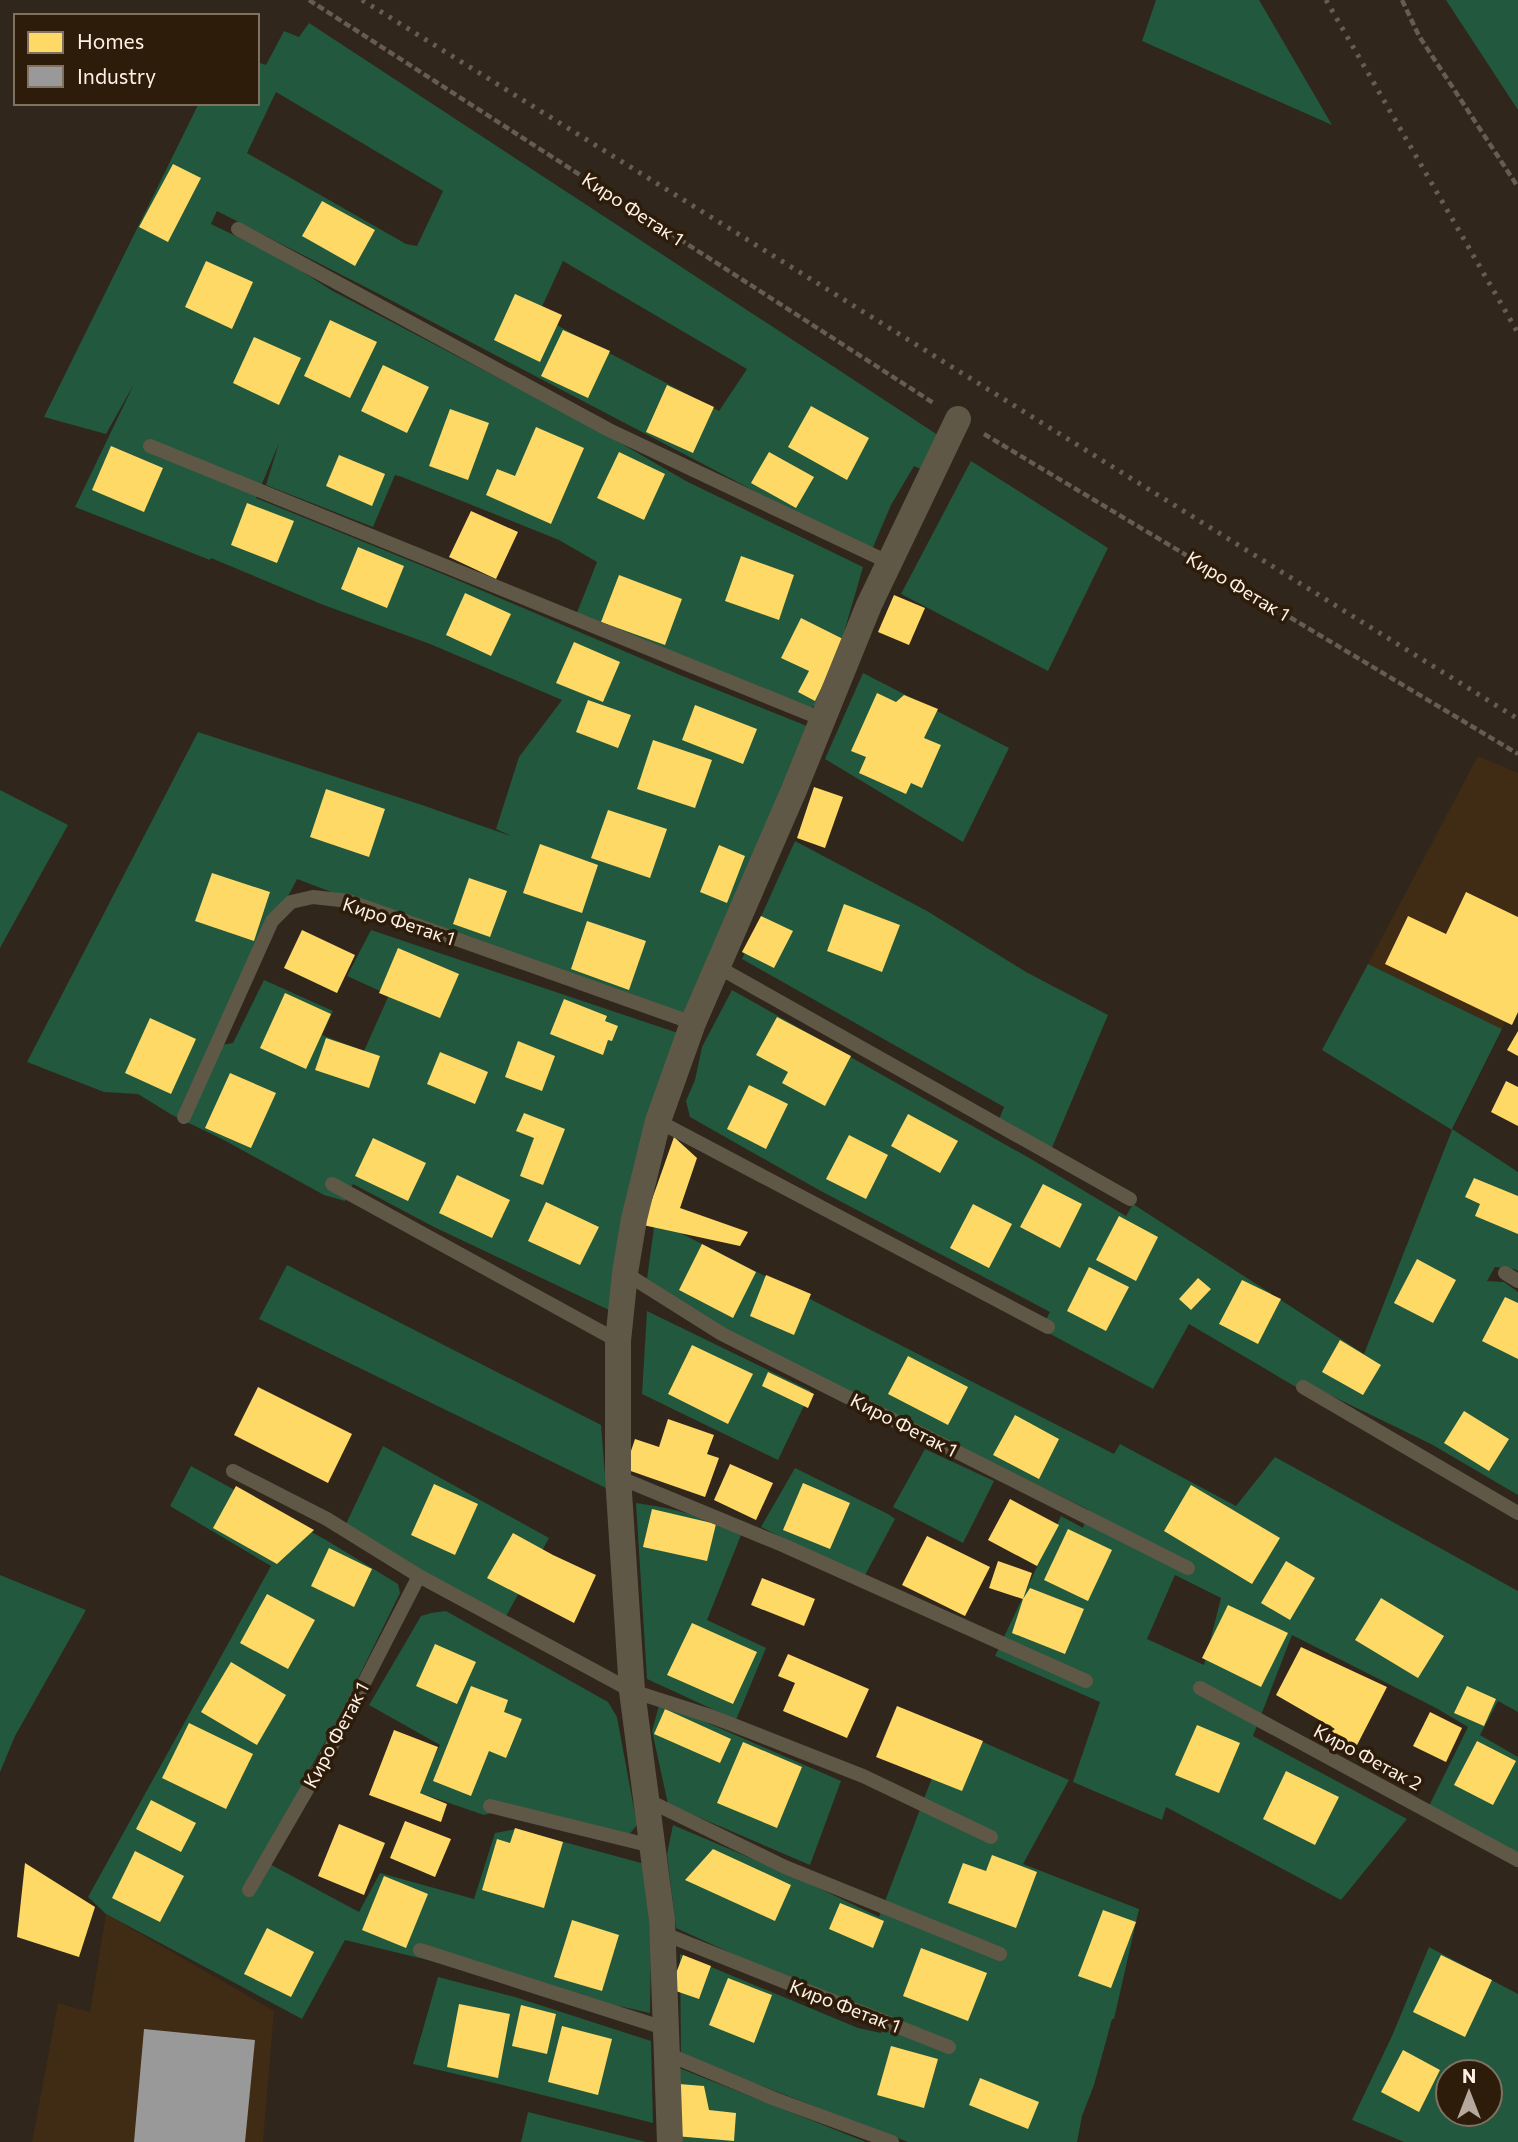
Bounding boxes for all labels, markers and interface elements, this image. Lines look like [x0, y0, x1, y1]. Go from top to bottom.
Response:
legend [14, 14, 259, 105]
text: Homes [77, 28, 144, 53]
text: Industry [77, 63, 156, 88]
street label: Киро Фетак 1 [578, 167, 688, 250]
street label: Киро Фетак 1 [1182, 546, 1294, 625]
street label: Киро Фетак 1 [340, 892, 458, 949]
street label: Киро Фетак 1 [847, 1388, 961, 1461]
street label: Киро Фетак 1 [298, 1678, 373, 1792]
street label: Киро Фетак 2 [1310, 1718, 1426, 1795]
street label: Киро Фетак 1 [787, 1974, 904, 2037]
north arrow [1434, 2058, 1504, 2128]
text: N [1462, 2064, 1476, 2087]

